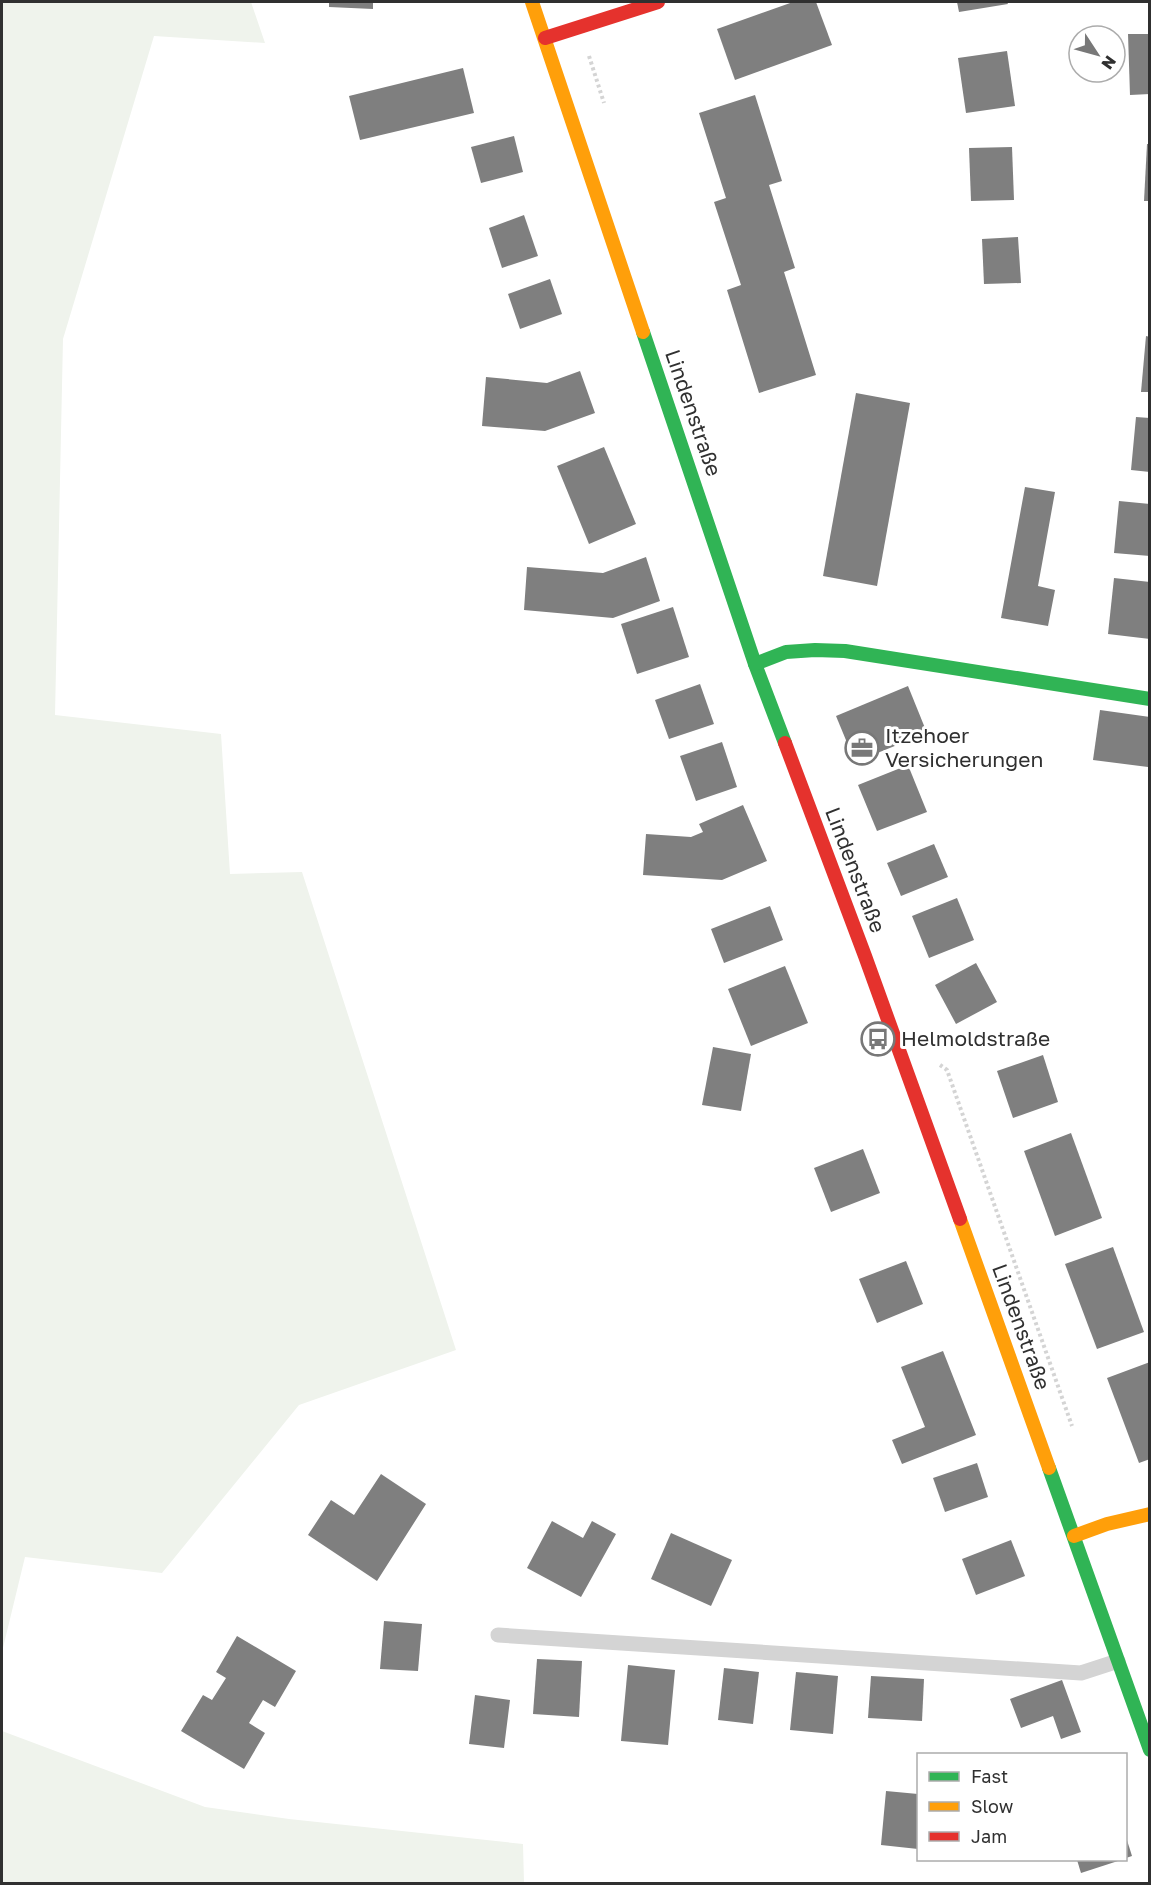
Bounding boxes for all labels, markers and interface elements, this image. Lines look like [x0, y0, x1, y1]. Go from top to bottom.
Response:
north arrow [1067, 24, 1127, 84]
text: N [1097, 52, 1121, 74]
street label: Lindenstraße [660, 346, 728, 479]
place label: Itzehoer Versicherungen [885, 722, 1043, 772]
office icon: Itzehoer Versicherungen [844, 730, 880, 766]
street label: Lindenstraße [820, 803, 892, 936]
bus stop icon: Helmoldstraße [860, 1021, 896, 1057]
place label: Helmoldstraße [901, 1025, 1050, 1051]
street label: Lindenstraße [987, 1260, 1057, 1393]
legend [917, 1753, 1127, 1861]
text: Fast [971, 1765, 1008, 1787]
text: Slow [971, 1795, 1014, 1817]
text: Jam [971, 1825, 1007, 1847]

